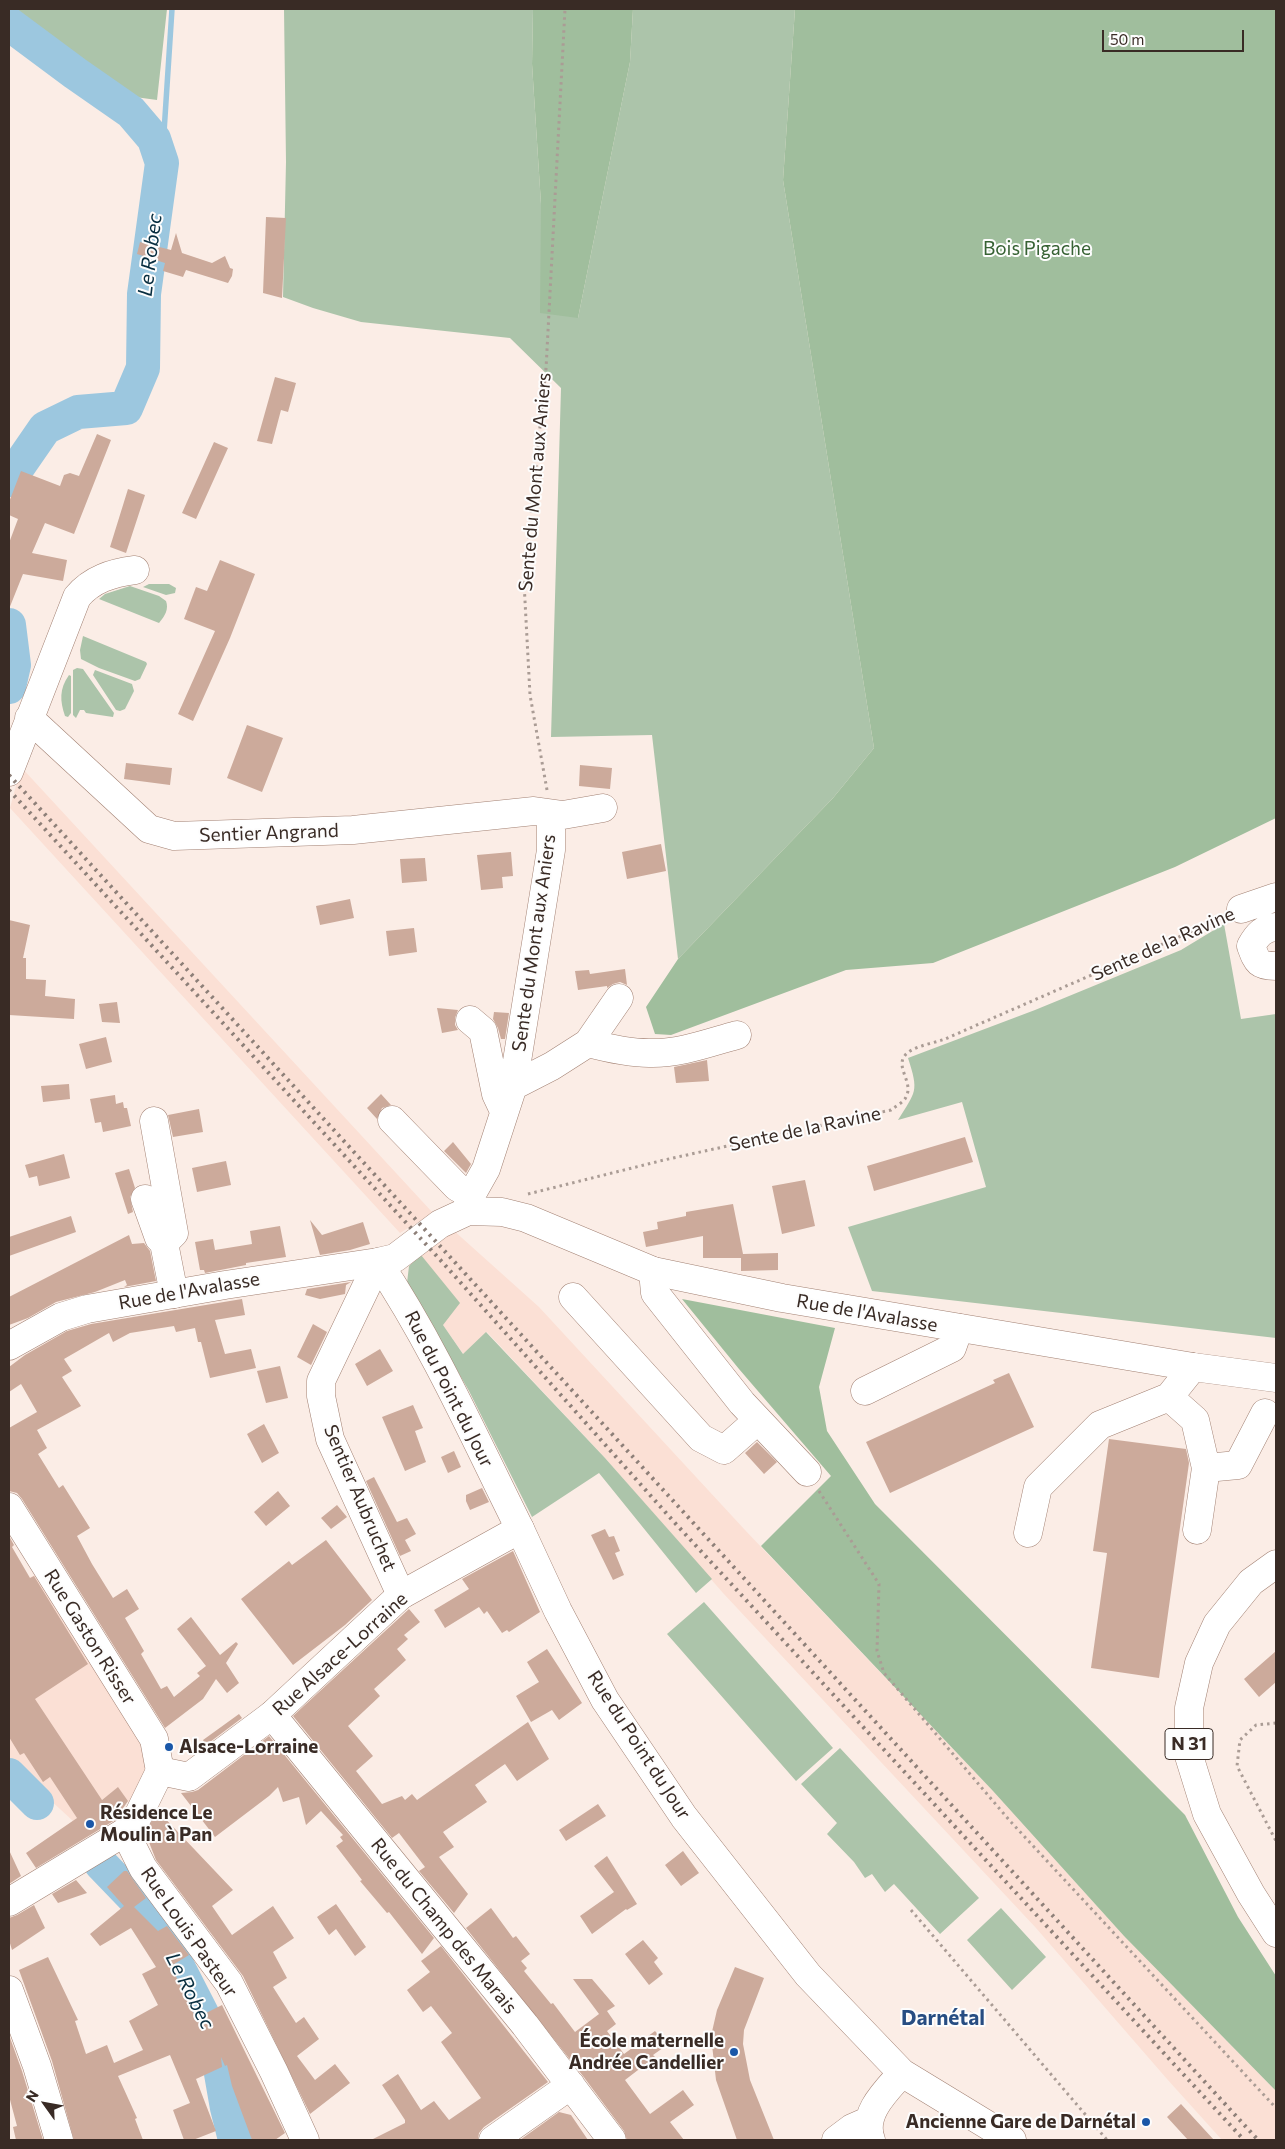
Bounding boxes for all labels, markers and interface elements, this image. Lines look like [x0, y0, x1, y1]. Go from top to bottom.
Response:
scale bar [1105, 20, 1248, 52]
text: 50 m [1110, 30, 1144, 48]
water label: Le Robec [133, 212, 167, 298]
park label: Bois Pigache [983, 238, 1091, 260]
street label: Sente du Mont aux Aniers [514, 372, 556, 592]
street label: Sentier Angrand [199, 819, 339, 847]
street label: Sente du Mont aux Aniers [507, 833, 561, 1053]
street label: Sente de la Ravine [1088, 902, 1238, 986]
street label: Sente de la Ravine [727, 1102, 883, 1156]
street label: Rue de l'Avalasse [117, 1267, 261, 1315]
street label: Rue de l'Avalasse [795, 1289, 939, 1337]
street label: Rue du Point du Jour [400, 1307, 498, 1471]
street label: Sentier Aubruchet [319, 1421, 401, 1575]
street label: Rue Gaston Risser [39, 1565, 141, 1709]
street label: Rue Alsace-Lorraine [268, 1587, 412, 1721]
street label: Rue du Point du Jour [582, 1666, 696, 1824]
road number: N 31 [1165, 1728, 1213, 1760]
place label: Alsace-Lorraine [179, 1736, 318, 1758]
marker: Alsace-Lorraine [163, 1741, 175, 1753]
place label: Résidence Le Moulin à Pan [100, 1802, 213, 1846]
marker: Résidence Le Moulin à Pan [84, 1818, 96, 1830]
street label: Rue du Champ des Marais [366, 1834, 522, 2018]
street label: Rue Louis Pasteur [136, 1863, 242, 2001]
water label: Le Robec [161, 1949, 219, 2033]
district label: Darnétal [901, 2005, 985, 2031]
place label: École maternelle Andrée Candellier [568, 2030, 724, 2074]
marker: École maternelle Andrée Candellier [728, 2046, 740, 2058]
north arrow [20, 2079, 70, 2129]
text: N [22, 2087, 42, 2105]
place label: Ancienne Gare de Darnétal [905, 2111, 1136, 2133]
marker: Ancienne Gare de Darnétal [1140, 2116, 1152, 2128]

